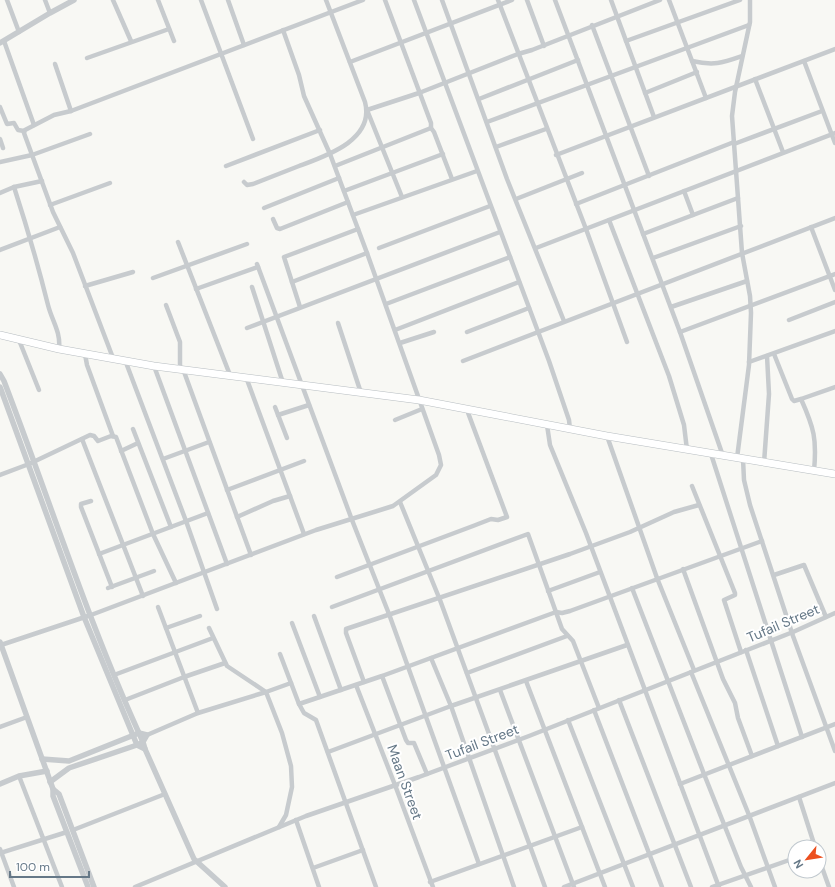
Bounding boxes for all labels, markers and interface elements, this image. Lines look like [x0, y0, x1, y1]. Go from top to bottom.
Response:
street label: Tufail Street [744, 600, 822, 646]
street label: Tufail Street [443, 720, 521, 764]
street label: Maan Street [383, 742, 427, 822]
north arrow [787, 839, 827, 879]
scale bar [10, 853, 89, 879]
text: N [790, 857, 806, 871]
text: 100 m [16, 859, 50, 875]

